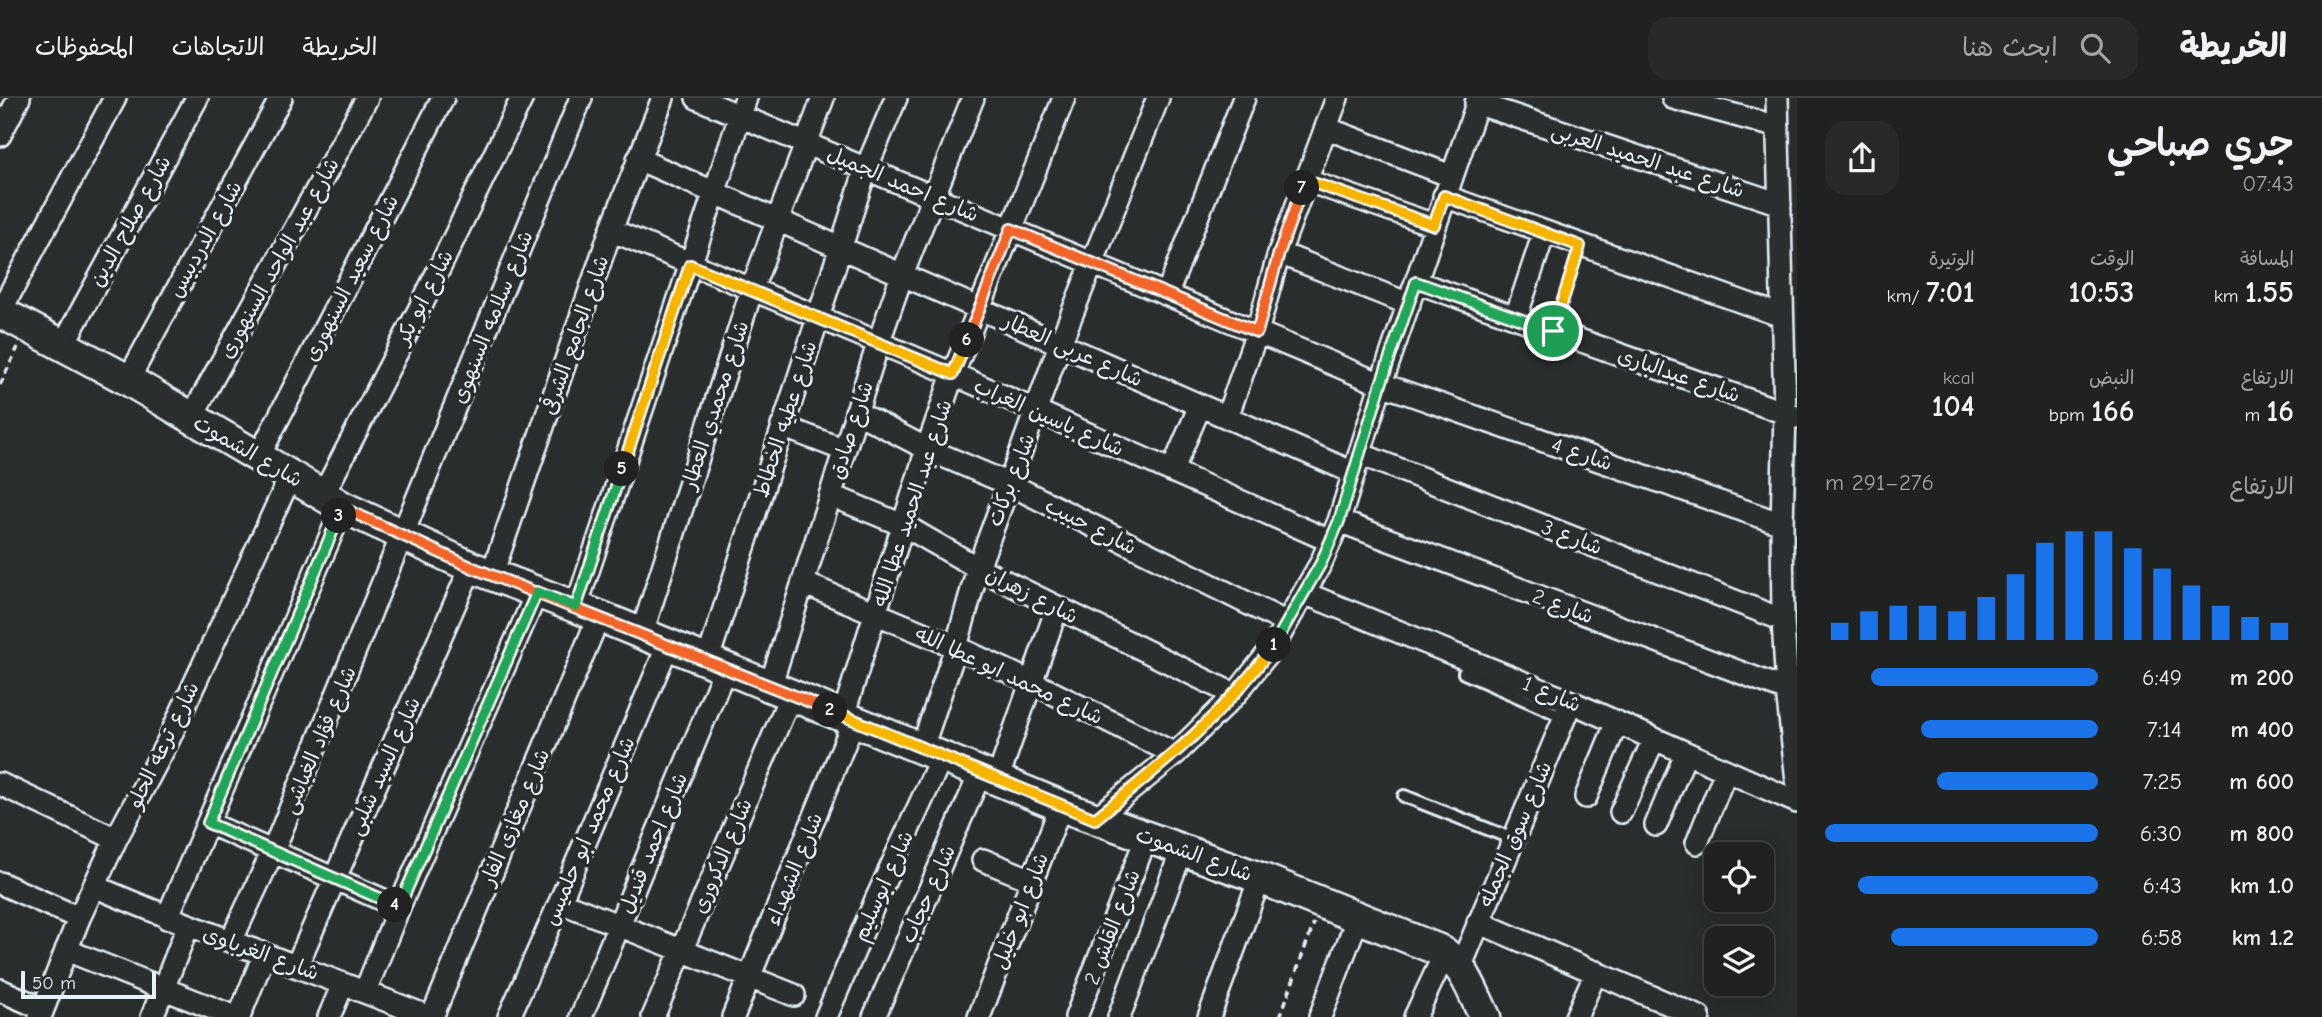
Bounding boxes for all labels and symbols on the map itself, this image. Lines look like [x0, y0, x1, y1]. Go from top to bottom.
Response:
street label: شارع عبد الحميد العربى [1548, 118, 1747, 205]
street label: شارع احمد الجميل [822, 141, 982, 230]
street label: شارع صلاح الدين [84, 151, 178, 292]
street label: شارع عبد الواحد السنهورى [214, 154, 347, 364]
pin: 7 [1284, 170, 1320, 206]
street label: شارع الدردبيس [163, 177, 250, 303]
street label: شارع سعيد السنهورى [299, 191, 406, 367]
street label: شارع سلامه السنهوى [446, 227, 540, 408]
street label: شارع ابو بكر [389, 246, 461, 351]
street label: شارع الجامع الشرقى [536, 252, 616, 419]
pin [1523, 301, 1583, 361]
street label: شارع عربى العطار [996, 308, 1147, 394]
street label: شارع محمدي العطار [676, 318, 756, 495]
pin: 6 [950, 322, 984, 358]
street label: شارع عطيه الخطاط [748, 338, 825, 501]
street label: شارع عبدالبارى [1614, 343, 1743, 410]
street label: شارع ياسين الغراب [969, 373, 1128, 464]
street label: شارع صادق [824, 378, 881, 483]
street label: شارع عبد الحميد عطا الله [867, 396, 960, 610]
street label: شارع الشموت [188, 410, 307, 494]
street label: شارع بركات [982, 430, 1042, 531]
street label: شارع 4 [1548, 432, 1616, 478]
pin: 5 [604, 452, 640, 486]
street label: شارع حبيب [1040, 493, 1141, 562]
pin: 3 [322, 498, 356, 534]
street label: شارع 3 [1537, 514, 1606, 562]
street label: شارع زهران [980, 562, 1082, 631]
street label: شارع 2 [1528, 583, 1597, 631]
street label: شارع محمد ابو عطا الله [910, 621, 1107, 732]
pin: 1 [1256, 628, 1292, 662]
street label: شارع فؤاد الغباشى [277, 663, 364, 819]
street label: شارع 1 [1518, 671, 1585, 720]
street label: شارع ترعه الحلو [122, 678, 207, 814]
pin: 2 [812, 692, 848, 728]
street label: شارع السيد شلبى [343, 693, 428, 840]
street label: شارع محمد ابو حلميس [538, 733, 642, 930]
street label: شارع مغازى الفار [475, 745, 557, 892]
street label: شارع سوق الجمله [1474, 758, 1559, 912]
street label: شارع احمد قنديل [614, 769, 695, 918]
street label: شارع الدكرورى [687, 795, 760, 918]
street label: شارع الشهداء [760, 809, 830, 930]
street label: شارع الشموت [1132, 822, 1255, 889]
street label: شارع ابوسليم [848, 827, 922, 947]
street label: شارع حجاب [896, 841, 963, 948]
street label: شارع ابو خليل [987, 849, 1056, 974]
street label: شارع القلش 2 [1079, 866, 1148, 989]
pin: 4 [378, 888, 412, 922]
street label: شارع الغرباوى [199, 921, 322, 988]
scale bar [21, 968, 156, 1000]

